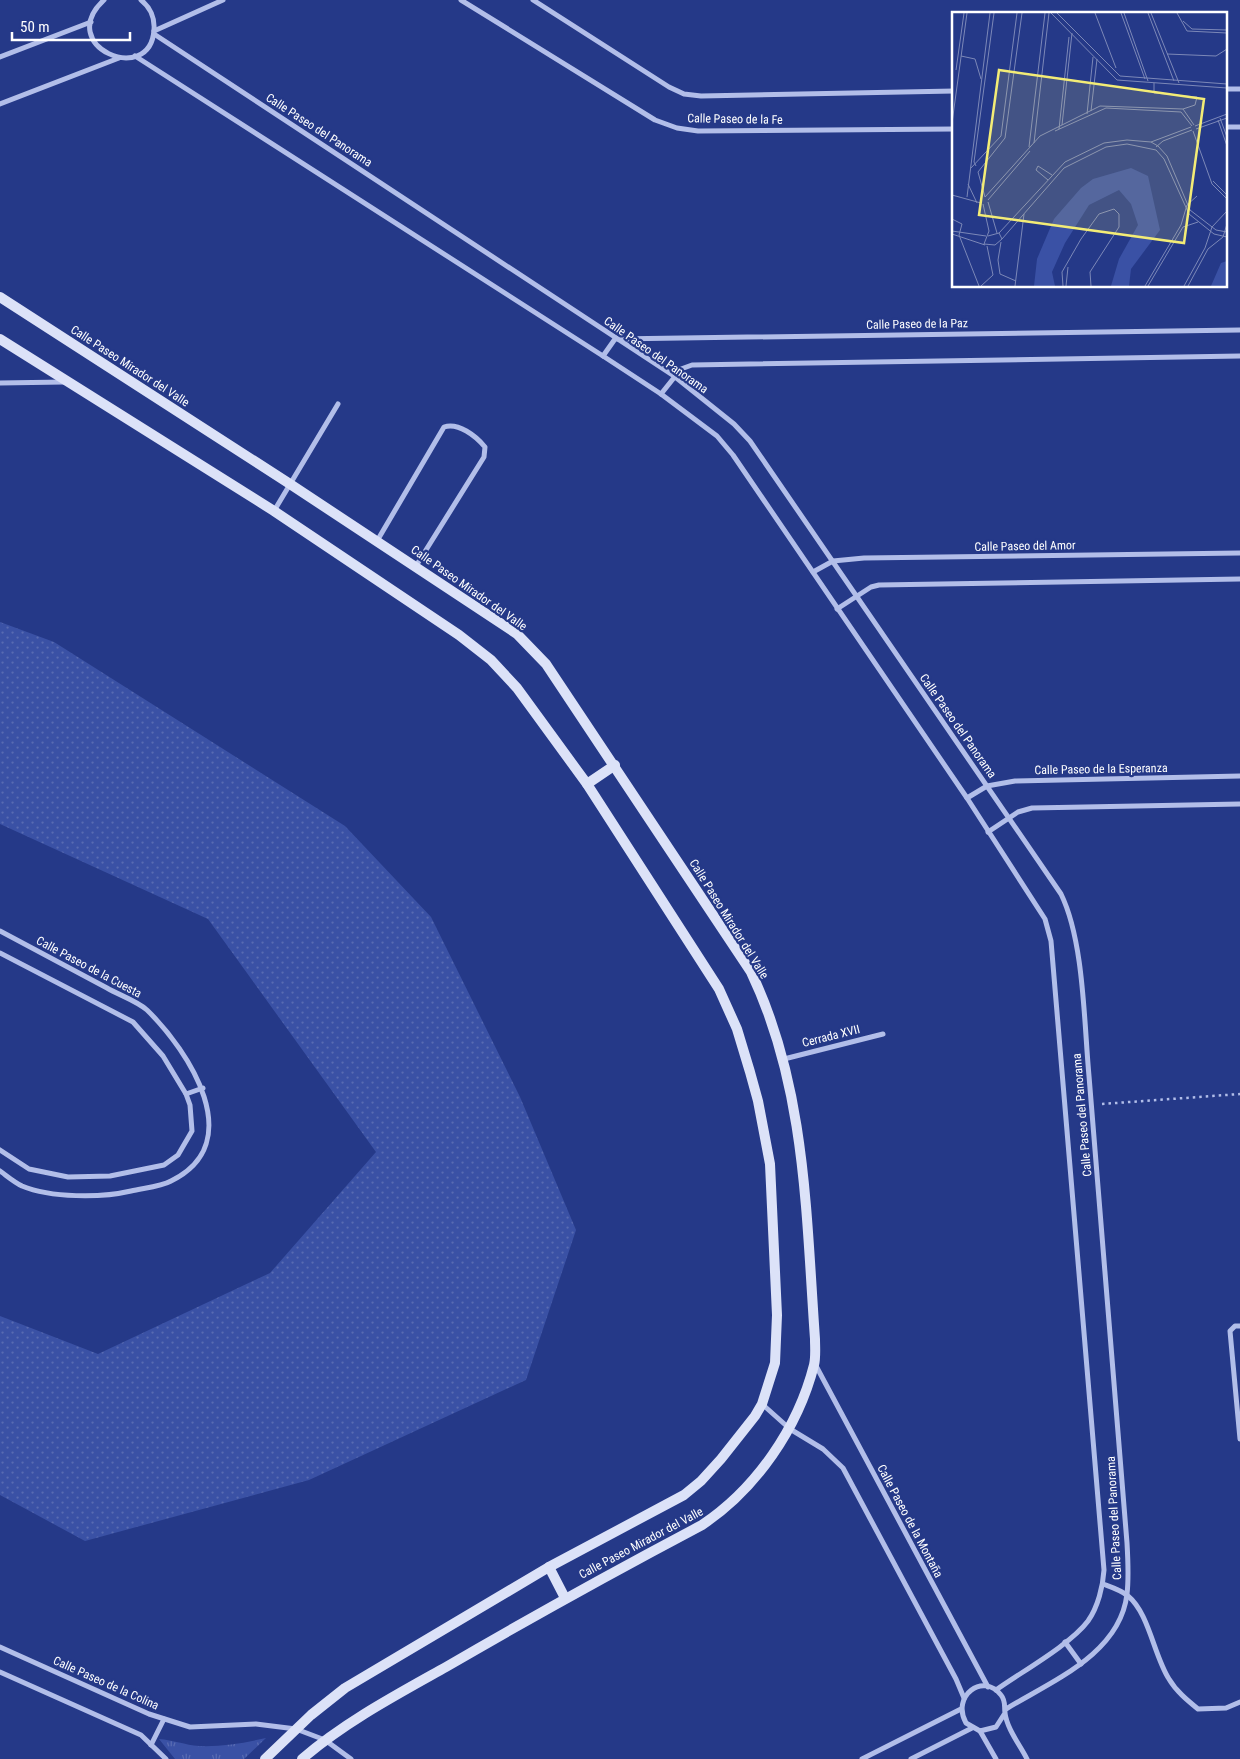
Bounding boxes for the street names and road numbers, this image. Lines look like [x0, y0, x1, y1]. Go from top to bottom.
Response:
street label: Calle Paseo del Panorama [263, 90, 375, 170]
street label: Calle Paseo de la Fe [687, 111, 783, 127]
street label: Calle Paseo del Panorama [601, 314, 711, 396]
street label: Calle Paseo de la Paz [866, 316, 968, 332]
street label: Calle Paseo Mirador del Valle [68, 322, 192, 410]
street label: Calle Paseo del Amor [974, 538, 1076, 554]
street label: Calle Paseo Mirador del Valle [408, 543, 530, 634]
street label: Calle Paseo del Panorama [917, 671, 999, 781]
street label: Calle Paseo de la Esperanza [1034, 761, 1168, 777]
street label: Calle Paseo Mirador del Valle [686, 857, 772, 982]
street label: Calle Paseo de la Cuesta [34, 933, 144, 1001]
street label: Cerrada XVII [801, 1022, 861, 1050]
street label: Calle Paseo del Panorama [1070, 1052, 1094, 1177]
street label: Calle Paseo del Panorama [1104, 1456, 1124, 1580]
street label: Calle Paseo de la Montaña [874, 1462, 946, 1580]
street label: Calle Paseo Mirador del Valle [577, 1504, 706, 1582]
street label: Calle Paseo de la Colina [51, 1653, 161, 1713]

